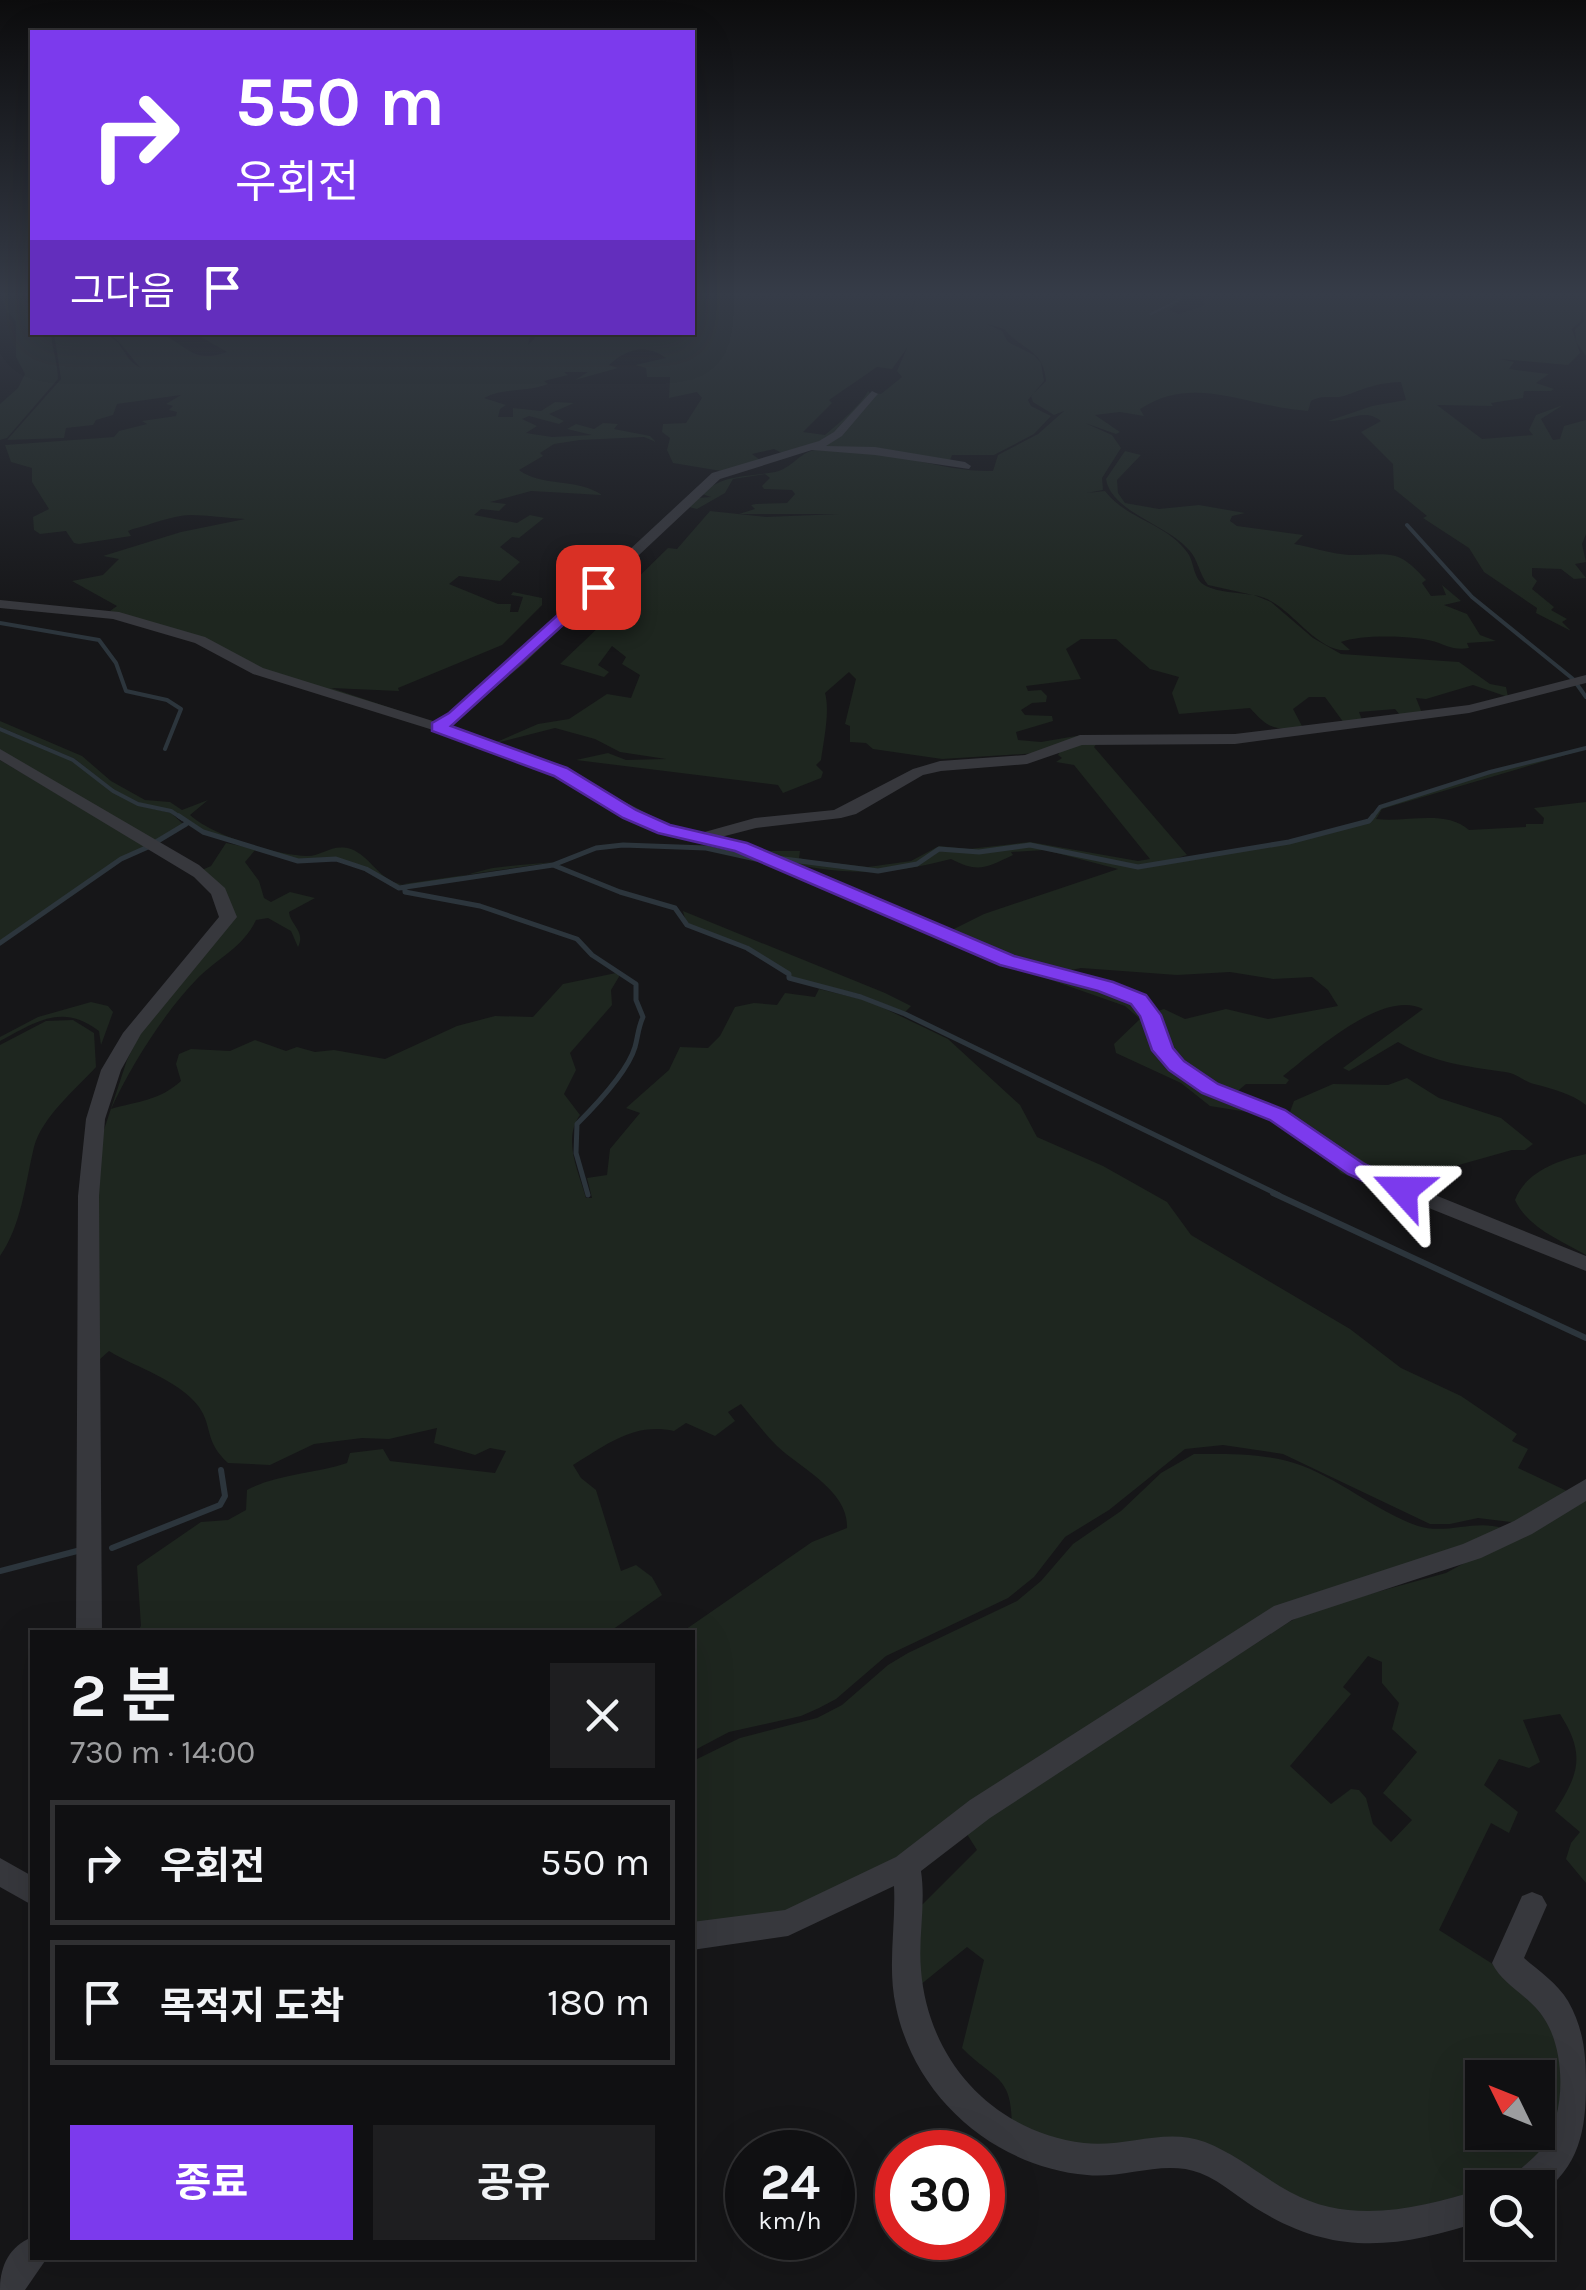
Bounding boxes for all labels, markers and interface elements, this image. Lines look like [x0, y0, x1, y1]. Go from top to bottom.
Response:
text: 550 m [235, 61, 445, 143]
icon: right [70, 70, 200, 200]
text: 우회전 [235, 156, 359, 208]
icon: arrive [195, 260, 250, 315]
text: 그다음 [70, 269, 175, 314]
pin [556, 545, 641, 630]
icon: arrive [571, 560, 626, 615]
position arrow [1351, 1138, 1455, 1242]
text: 2 분 [70, 1661, 177, 1731]
button: close [550, 1663, 655, 1768]
text: 730 m · 14:00 [70, 1734, 255, 1771]
icon: right [75, 1835, 130, 1890]
text: 550 m [540, 1840, 650, 1885]
text: 우회전 [160, 1844, 265, 1889]
icon: arrive [75, 1975, 130, 2030]
text: 180 m [547, 1980, 650, 2025]
text: 목적지 도착 [160, 1984, 344, 2029]
north arrow [1465, 2060, 1555, 2150]
map controls [1465, 2060, 1555, 2260]
button: 종료 [70, 2125, 353, 2240]
button: 공유 [373, 2125, 655, 2240]
speed limit sign: 30 [875, 2130, 1005, 2260]
text: 24 [760, 2153, 820, 2212]
button: search [1465, 2170, 1555, 2260]
text: km/h [758, 2206, 822, 2235]

